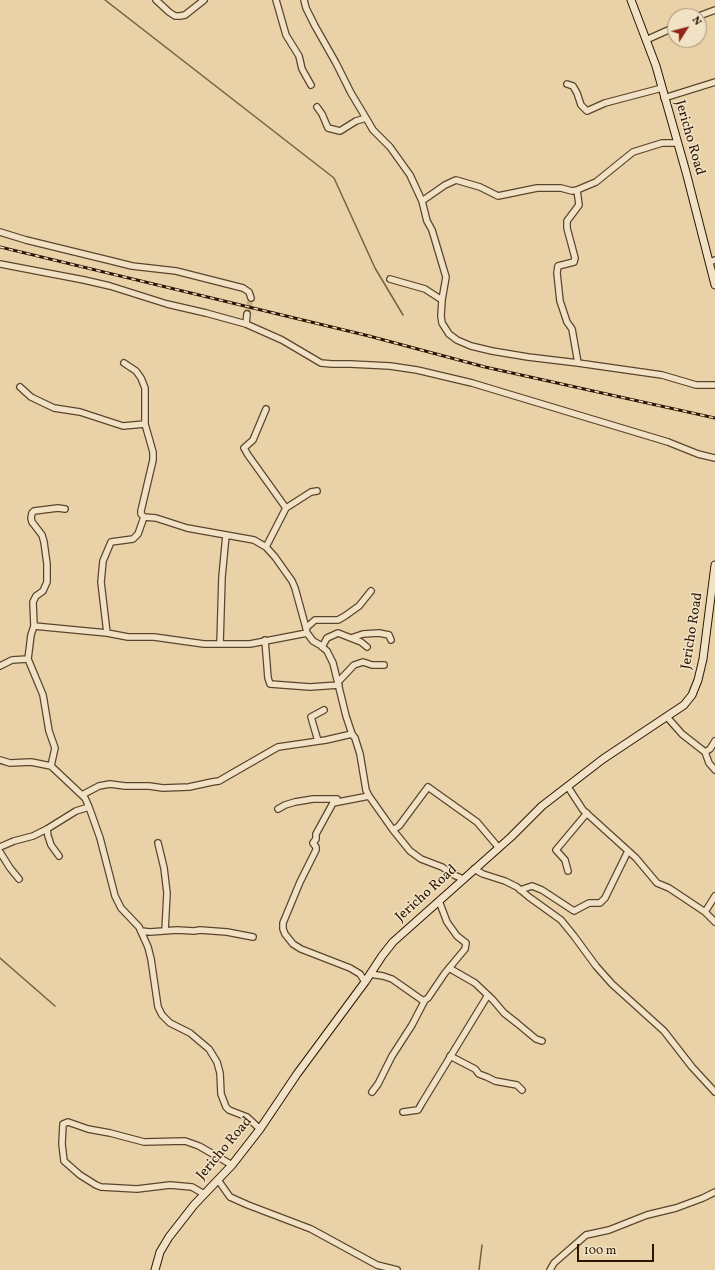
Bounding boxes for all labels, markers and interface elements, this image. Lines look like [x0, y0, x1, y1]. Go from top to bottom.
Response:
north arrow [667, 8, 707, 48]
text: N [688, 14, 705, 29]
street label: Jericho Road [670, 98, 708, 178]
street label: Jericho Road [679, 591, 707, 671]
street label: Jericho Road [393, 862, 461, 926]
street label: Jericho Road [194, 1114, 256, 1184]
scale bar [579, 1236, 656, 1262]
text: 100 m [584, 1243, 616, 1259]

